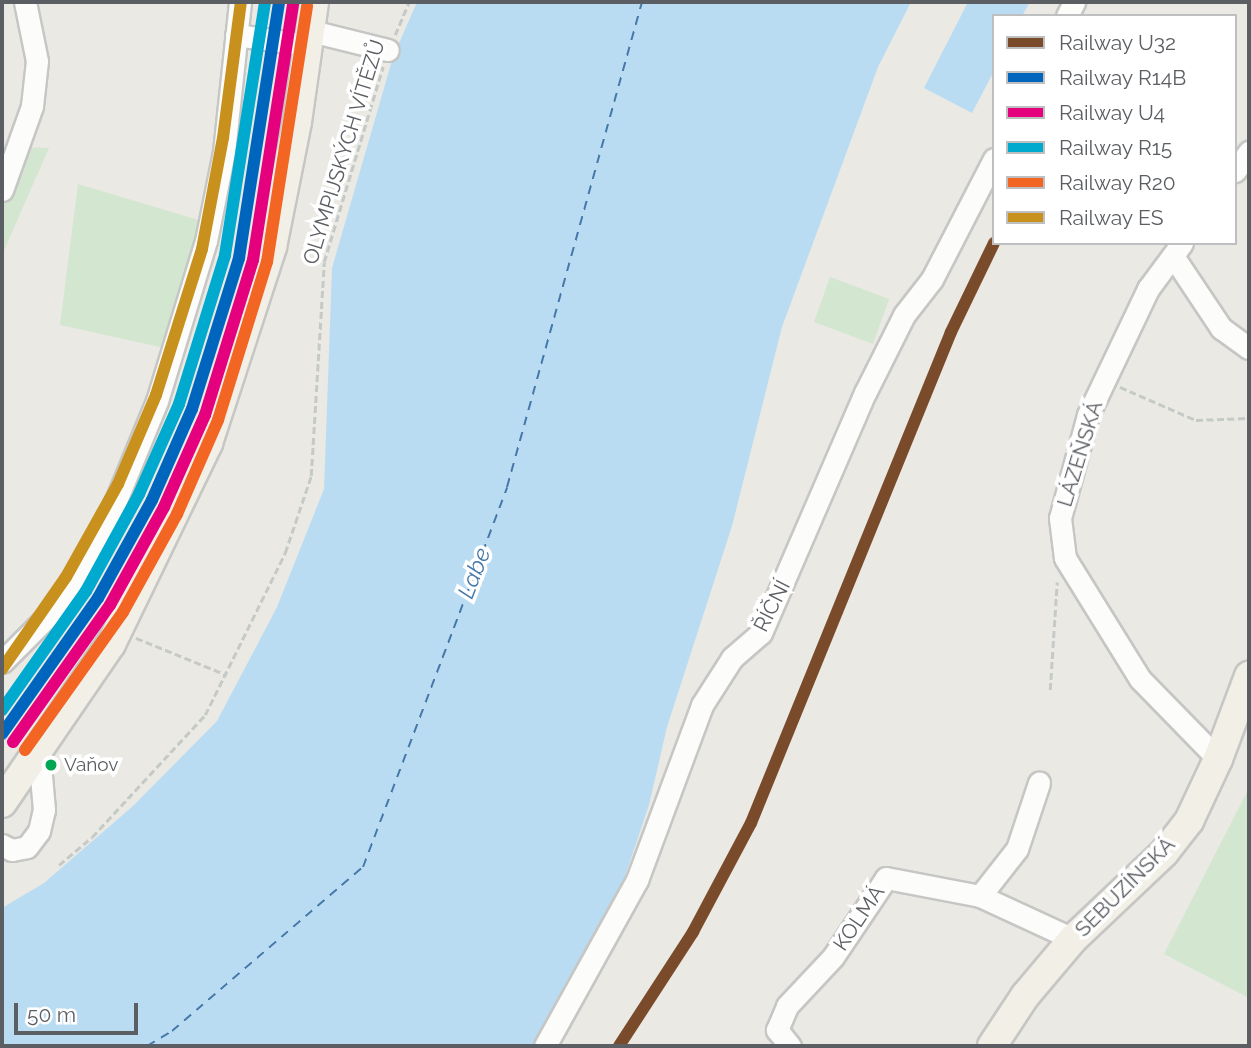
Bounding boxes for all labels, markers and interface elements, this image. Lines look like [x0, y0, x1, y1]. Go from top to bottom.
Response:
legend [992, 14, 1237, 245]
text: Railway U32 [1059, 30, 1176, 55]
street label: OLYMPIJSKÝCH VÍTĚZŮ [298, 36, 390, 268]
text: Railway R14B [1059, 65, 1186, 90]
text: Railway U4 [1059, 100, 1165, 125]
text: Railway R15 [1059, 135, 1172, 160]
text: Railway R20 [1059, 170, 1176, 195]
text: Railway ES [1059, 205, 1163, 230]
street label: LÁZEŇSKÁ [1052, 398, 1108, 510]
water label: Labe [452, 544, 496, 602]
street label: ŘÍČNÍ [748, 576, 796, 636]
place label: Vaňov [64, 754, 118, 776]
marker: Vaňov [44, 758, 58, 772]
street label: SEBUZÍNSKÁ [1070, 832, 1180, 942]
street label: KOLMÁ [828, 881, 890, 955]
scale bar [18, 988, 142, 1032]
text: 50 m [27, 1002, 76, 1027]

